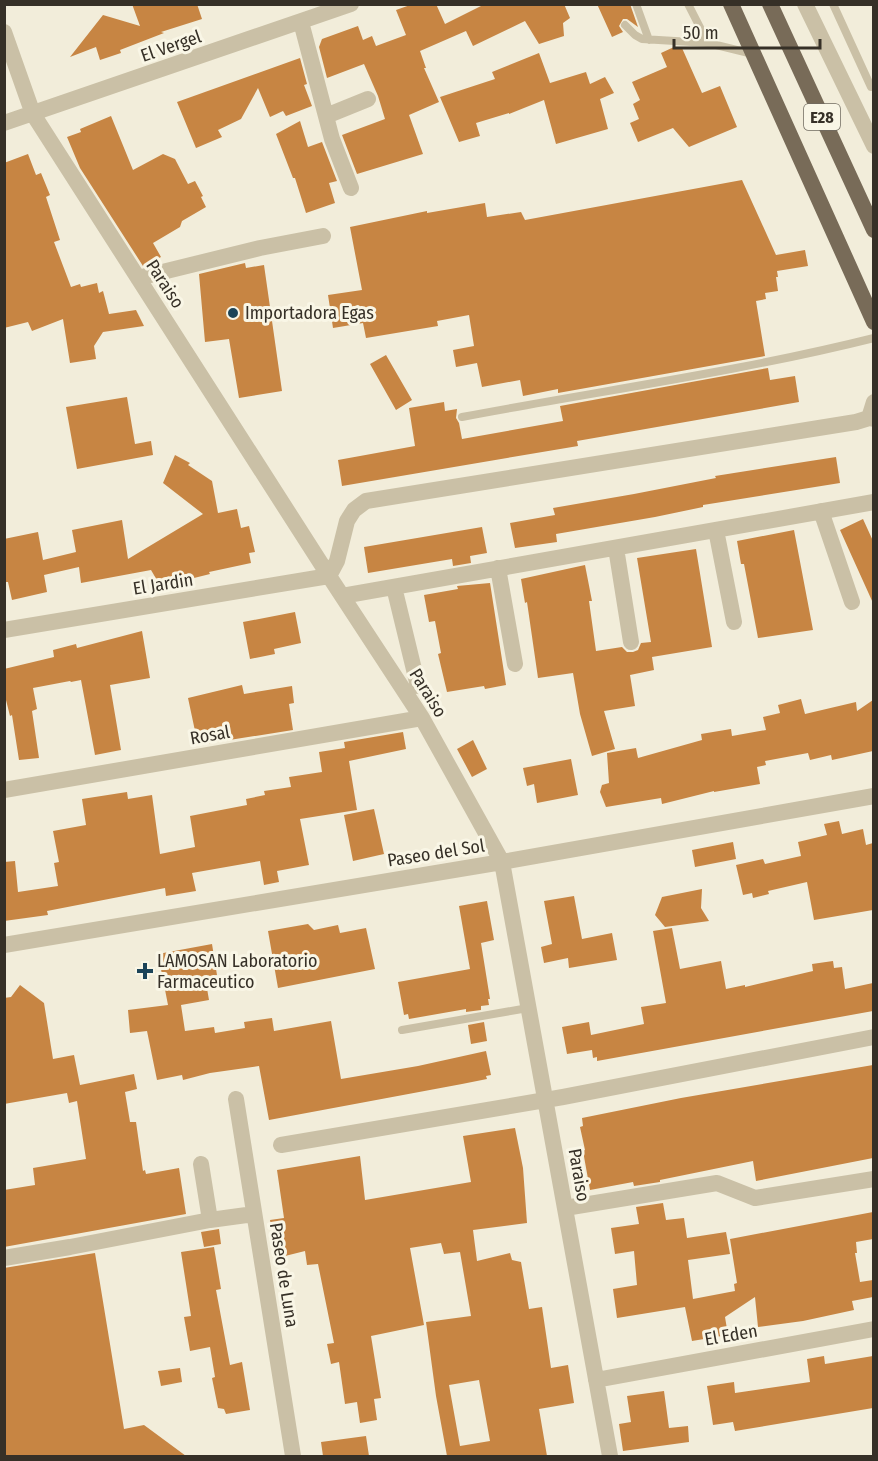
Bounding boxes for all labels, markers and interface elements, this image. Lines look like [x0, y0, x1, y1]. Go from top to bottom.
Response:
scale bar [674, 12, 820, 50]
text: 50 m [683, 22, 719, 44]
street label: El Vergel [138, 25, 204, 67]
road number: E28 [804, 104, 840, 130]
street label: Paraiso [141, 256, 189, 312]
place label: Importadora Egas [245, 302, 374, 324]
marker: Importadora Egas [226, 306, 240, 320]
street label: El Jardin [131, 568, 195, 600]
street label: Paraiso [404, 664, 452, 722]
street label: Rosal [188, 721, 232, 749]
street label: Paseo del Sol [386, 834, 486, 872]
place label: LAMOSAN Laboratorio Farmaceutico [157, 950, 317, 993]
marker: LAMOSAN Laboratorio Farmaceutico [138, 964, 152, 978]
street label: Paraiso [564, 1147, 594, 1203]
street label: Paseo de Luna [265, 1221, 303, 1329]
street label: El Eden [703, 1320, 759, 1350]

